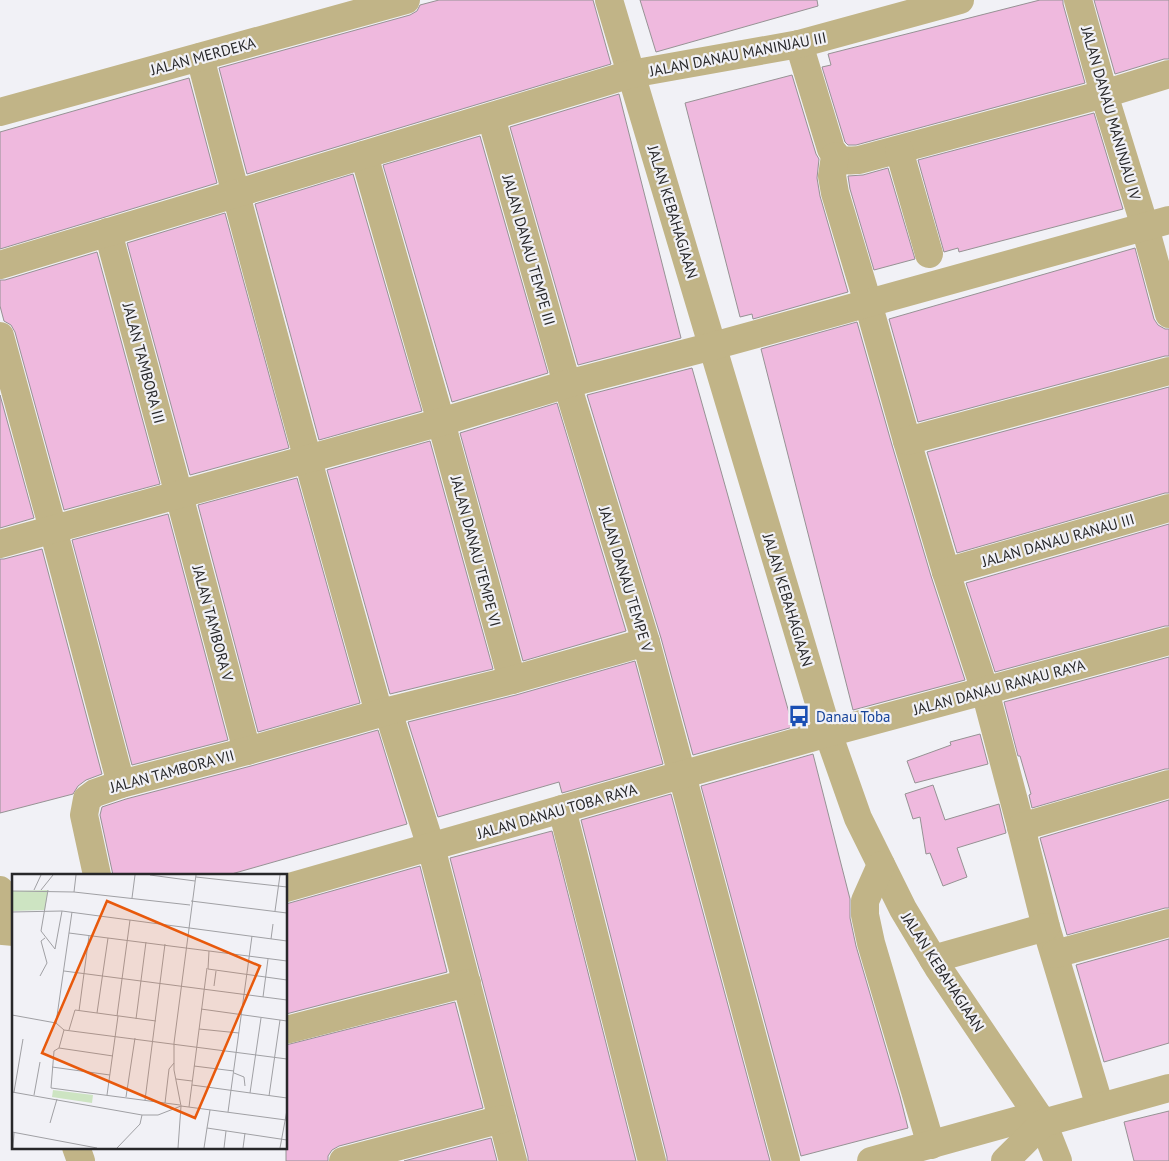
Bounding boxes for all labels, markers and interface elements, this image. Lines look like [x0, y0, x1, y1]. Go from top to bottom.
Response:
street label: JALAN DANAU MANINJAU IV [1077, 23, 1145, 202]
street label: JALAN DANAU MANINJAU III [647, 28, 828, 81]
street label: JALAN MERDEKA [147, 33, 258, 79]
street label: JALAN KEBAHAGIAAN [643, 142, 702, 281]
street label: JALAN DANAU TEMPE III [498, 171, 560, 328]
street label: JALAN TAMBORA III [118, 300, 169, 425]
street label: JALAN DANAU TEMPE VI [446, 473, 505, 628]
street label: JALAN DANAU TEMPE V [595, 503, 657, 654]
street label: JALAN DANAU RANAU III [979, 509, 1136, 571]
street label: JALAN KEBAHAGIAAN [758, 530, 817, 669]
street label: JALAN TAMBORA V [188, 562, 238, 683]
street label: JALAN DANAU RANAU RAYA [910, 655, 1087, 719]
bus stop icon: Danau Toba [786, 703, 812, 729]
place label: Danau Toba [816, 707, 891, 726]
street label: JALAN TAMBORA VII [107, 745, 236, 797]
street label: JALAN DANAU TOBA RAYA [474, 779, 639, 843]
inset map [12, 874, 288, 1148]
street label: JALAN KEBAHAGIAAN [897, 908, 989, 1035]

